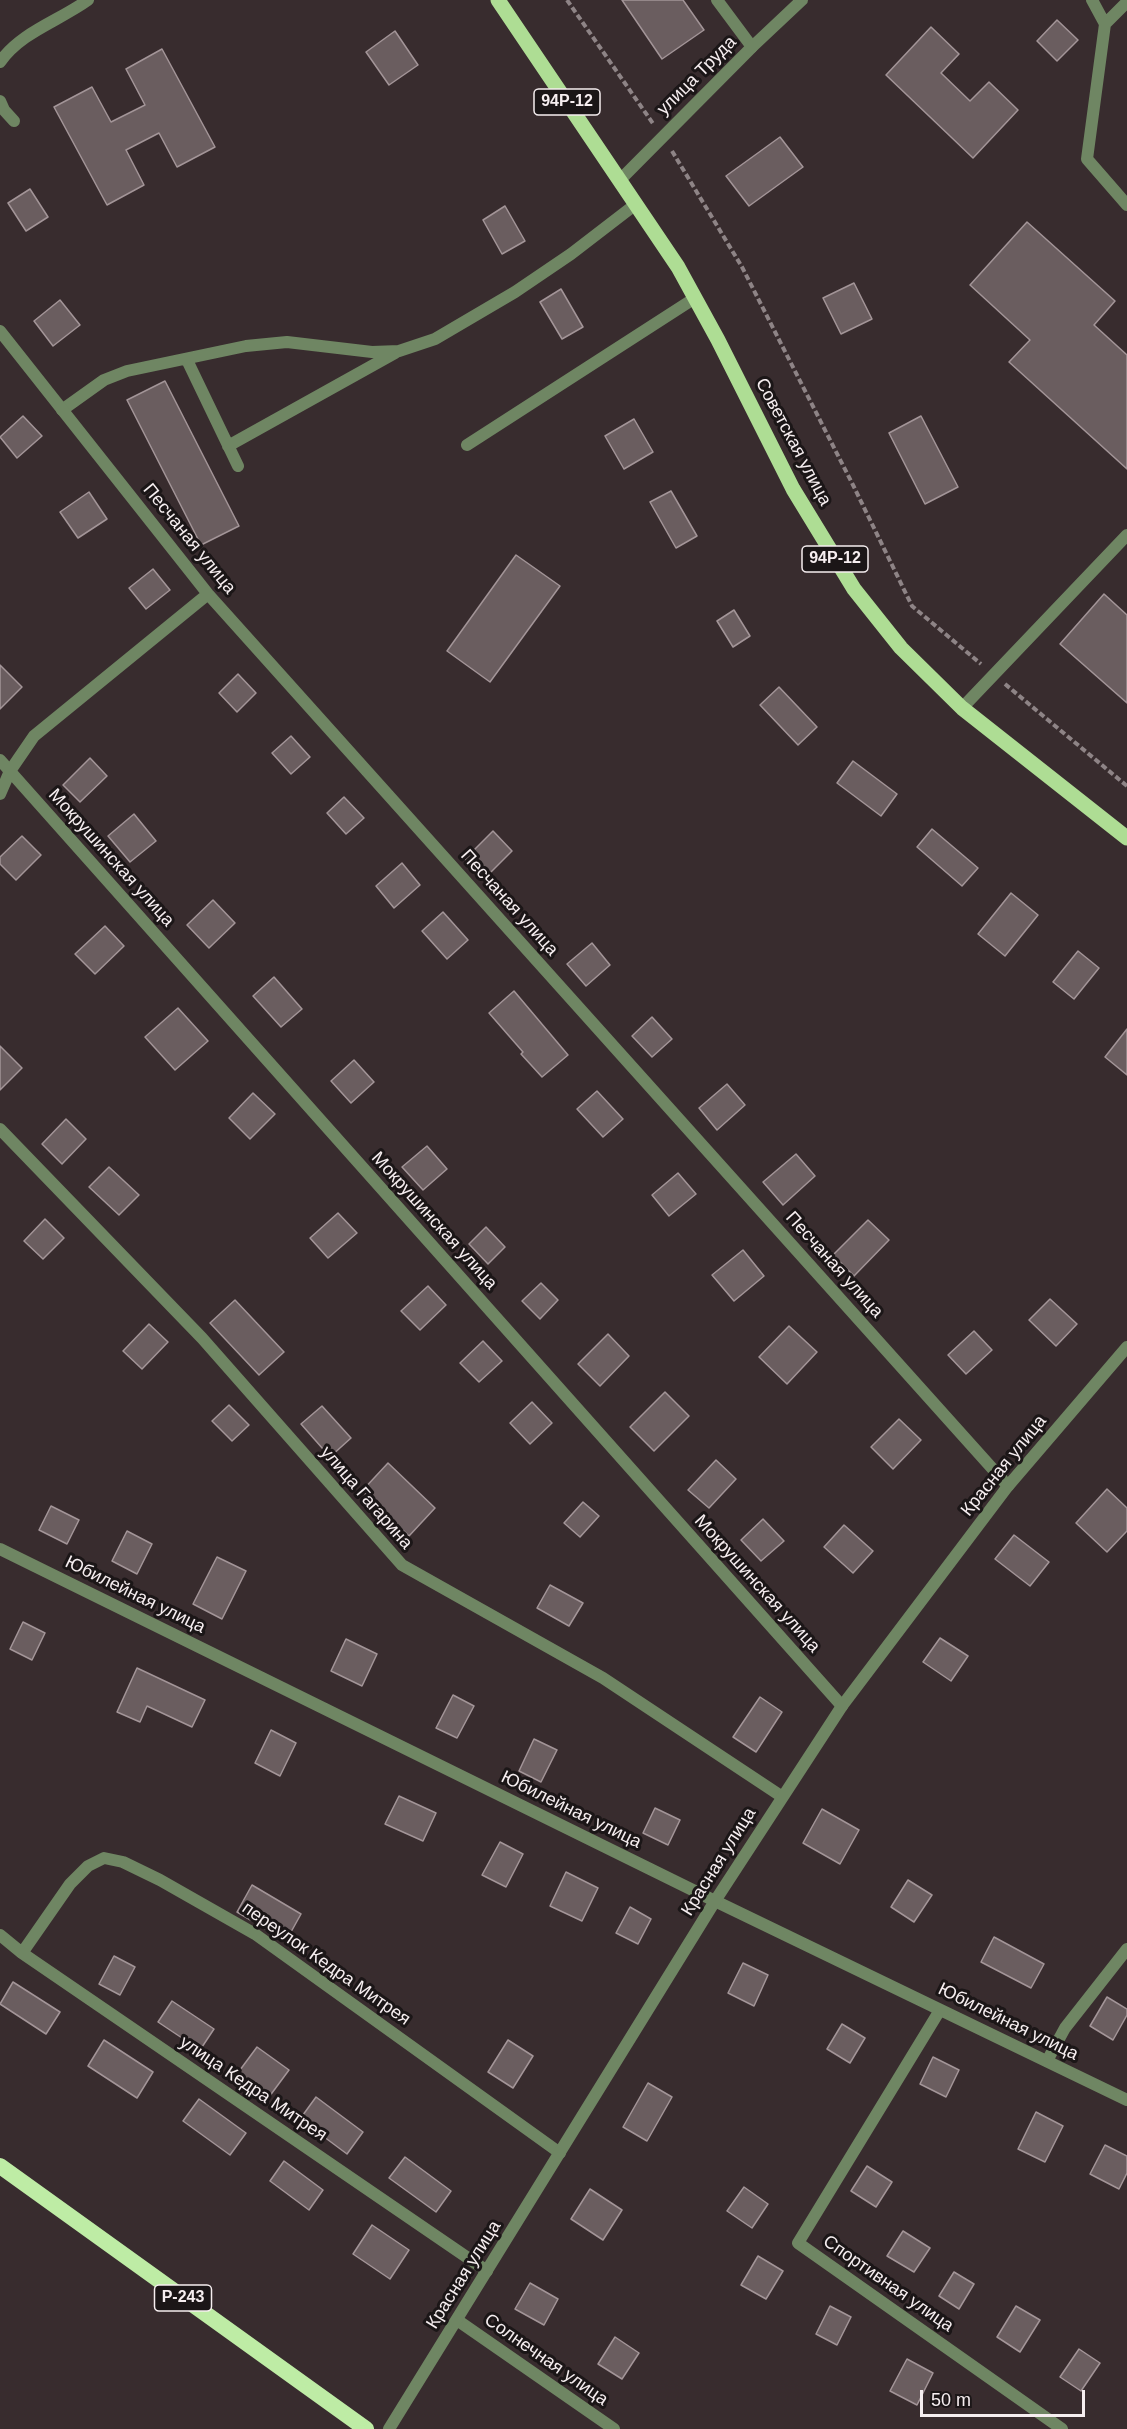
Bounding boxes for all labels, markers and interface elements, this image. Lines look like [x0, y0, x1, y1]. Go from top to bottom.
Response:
street label: улица Труда [653, 32, 741, 120]
road number: 94Р-12 [534, 89, 600, 115]
street label: Советская улица [750, 375, 836, 509]
street label: Песчаная улица [138, 480, 240, 598]
road number: 94Р-12 [802, 546, 868, 572]
street label: Мокрушинская улица [43, 785, 179, 931]
street label: Песчаная улица [456, 845, 562, 961]
street label: Мокрушинская улица [366, 1148, 502, 1294]
street label: Песчаная улица [781, 1207, 887, 1323]
street label: Красная улица [957, 1411, 1051, 1521]
street label: улица Гагарина [315, 1442, 417, 1554]
street label: Мокрушинская улица [689, 1511, 825, 1657]
street label: Юбилейная улица [61, 1552, 209, 1638]
street label: Юбилейная улица [497, 1767, 645, 1853]
street label: Красная улица [677, 1804, 761, 1920]
street label: переулок Кедра Митрея [238, 1898, 414, 2030]
street label: Юбилейная улица [934, 1979, 1082, 2065]
street label: улица Кедра Митрея [175, 2032, 331, 2146]
street label: Красная улица [422, 2217, 506, 2333]
street label: Спортивная улица [819, 2231, 957, 2337]
road number: Р-243 [154, 2285, 212, 2311]
street label: Солнечная улица [480, 2309, 612, 2411]
scale bar [923, 2378, 1088, 2416]
text: 50 m [931, 2390, 971, 2410]

